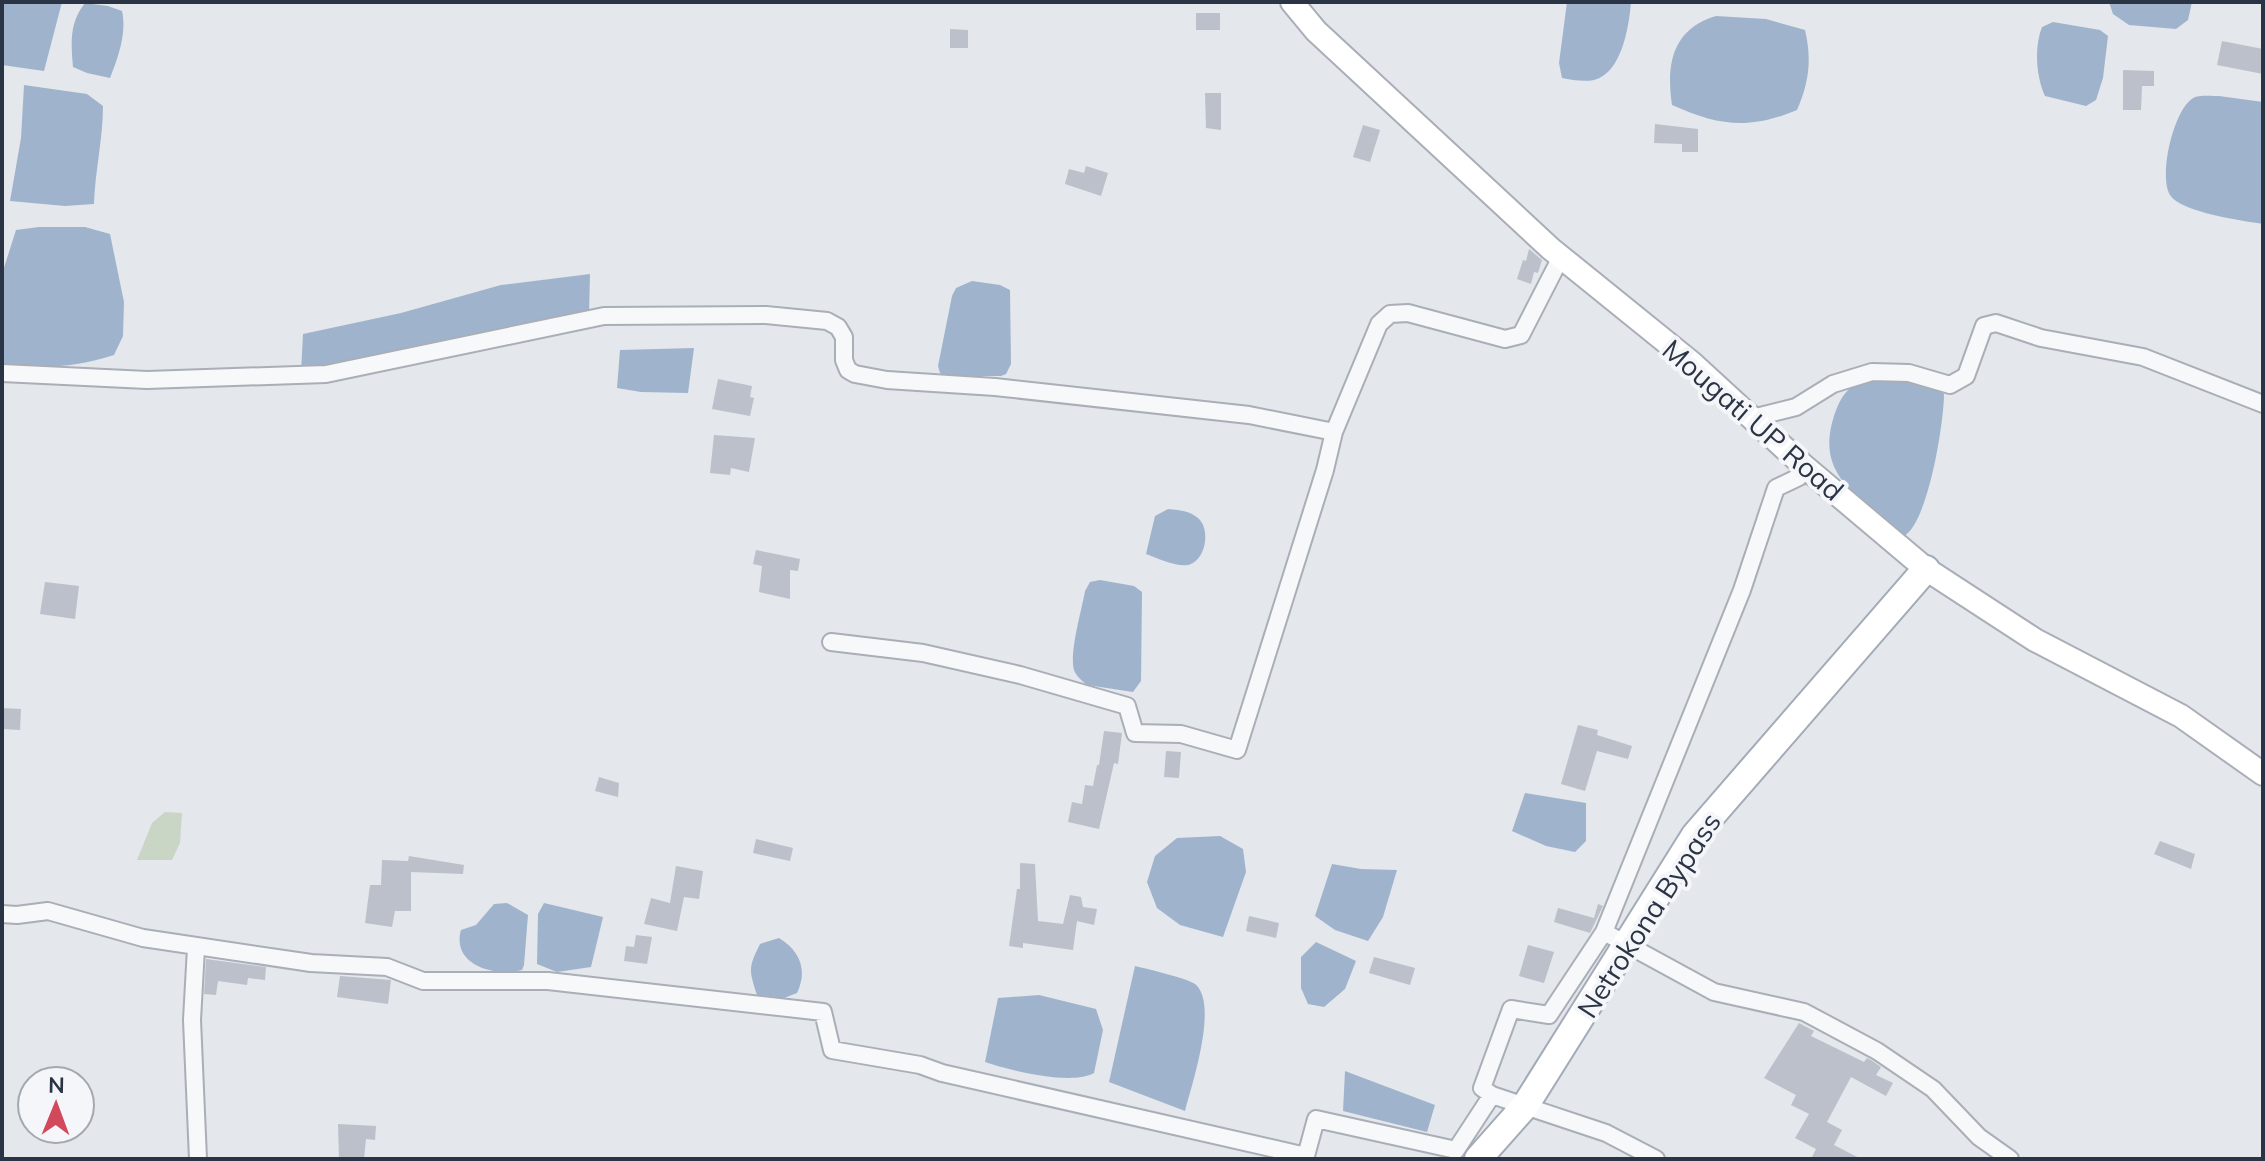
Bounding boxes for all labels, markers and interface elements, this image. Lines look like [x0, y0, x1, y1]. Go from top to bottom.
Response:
street label: Mougati UP Road [1656, 332, 1851, 508]
street label: Netrokona Bypass [1569, 805, 1728, 1024]
north arrow [16, 1065, 96, 1145]
text: N [48, 1071, 65, 1099]

